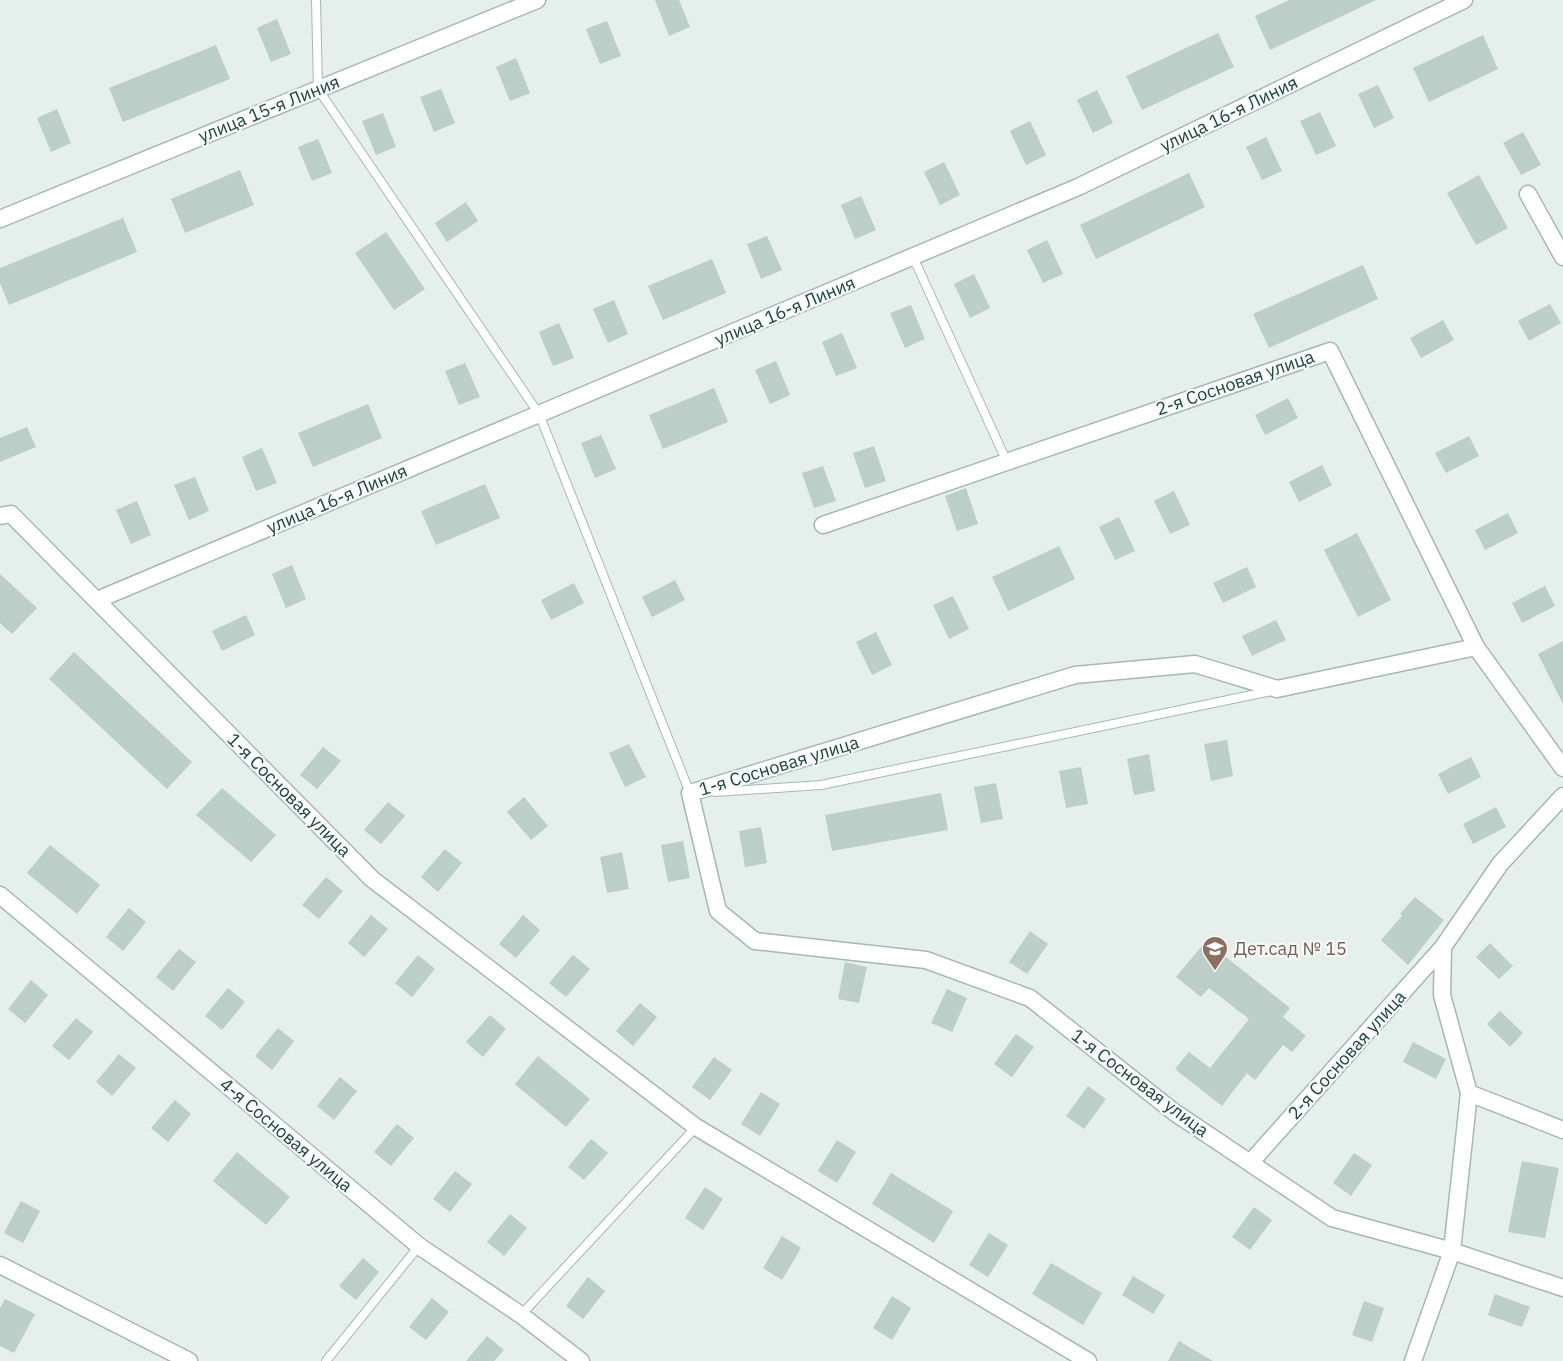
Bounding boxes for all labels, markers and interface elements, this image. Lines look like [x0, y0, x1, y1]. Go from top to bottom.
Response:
street label: улица 15-я Линия [195, 70, 343, 147]
street label: улица 16-я Линия [1156, 70, 1301, 157]
street label: улица 16-я Линия [711, 271, 859, 351]
street label: 2-я Сосновая улица [1153, 344, 1317, 420]
street label: улица 16-я Линия [263, 459, 411, 539]
street label: 1-я Сосновая улица [222, 728, 356, 862]
street label: 1-я Сосновая улица [696, 730, 862, 801]
school or university icon: Дет.сад № 15 [1200, 934, 1230, 972]
place label: Дет.сад № 15 [1234, 937, 1347, 960]
street label: 2-я Сосновая улица [1282, 985, 1411, 1124]
street label: 1-я Сосновая улица [1067, 1023, 1214, 1142]
street label: 4-я Сосновая улица [215, 1072, 358, 1197]

